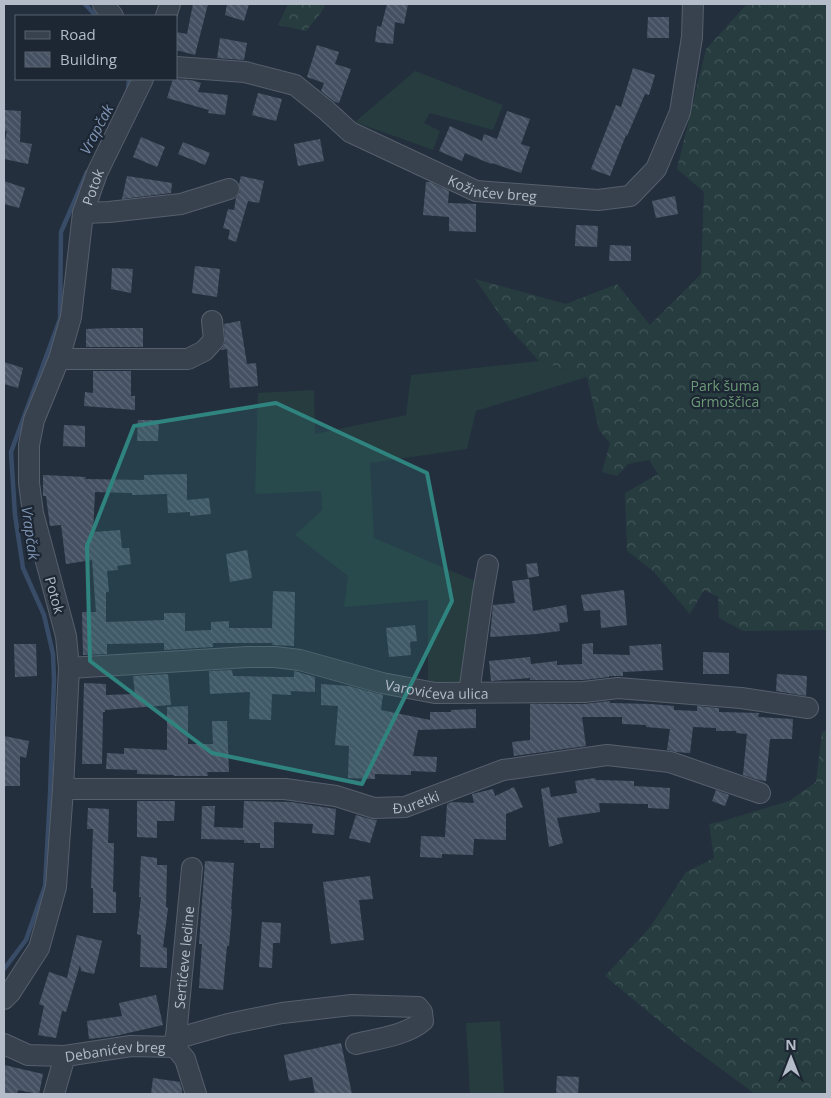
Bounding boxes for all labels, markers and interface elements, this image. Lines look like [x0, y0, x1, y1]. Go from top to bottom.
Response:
legend [15, 15, 178, 80]
text: Road [60, 24, 96, 44]
text: Building [60, 49, 117, 69]
water label: Vrapčak [75, 100, 118, 158]
street label: Potok [77, 165, 108, 208]
street label: Kožinčev breg [445, 170, 538, 205]
park label: Park šuma Grmoščica [691, 376, 759, 411]
water label: Vrapčak [17, 505, 45, 562]
street label: Potok [41, 574, 69, 616]
street label: Varovićeva ulica [383, 674, 488, 703]
street label: Đuretki [392, 785, 442, 817]
street label: Sertićeve ledine [169, 905, 198, 1010]
north arrow [766, 1033, 816, 1083]
text: N [785, 1035, 797, 1054]
street label: Debanićev breg [63, 1036, 166, 1065]

